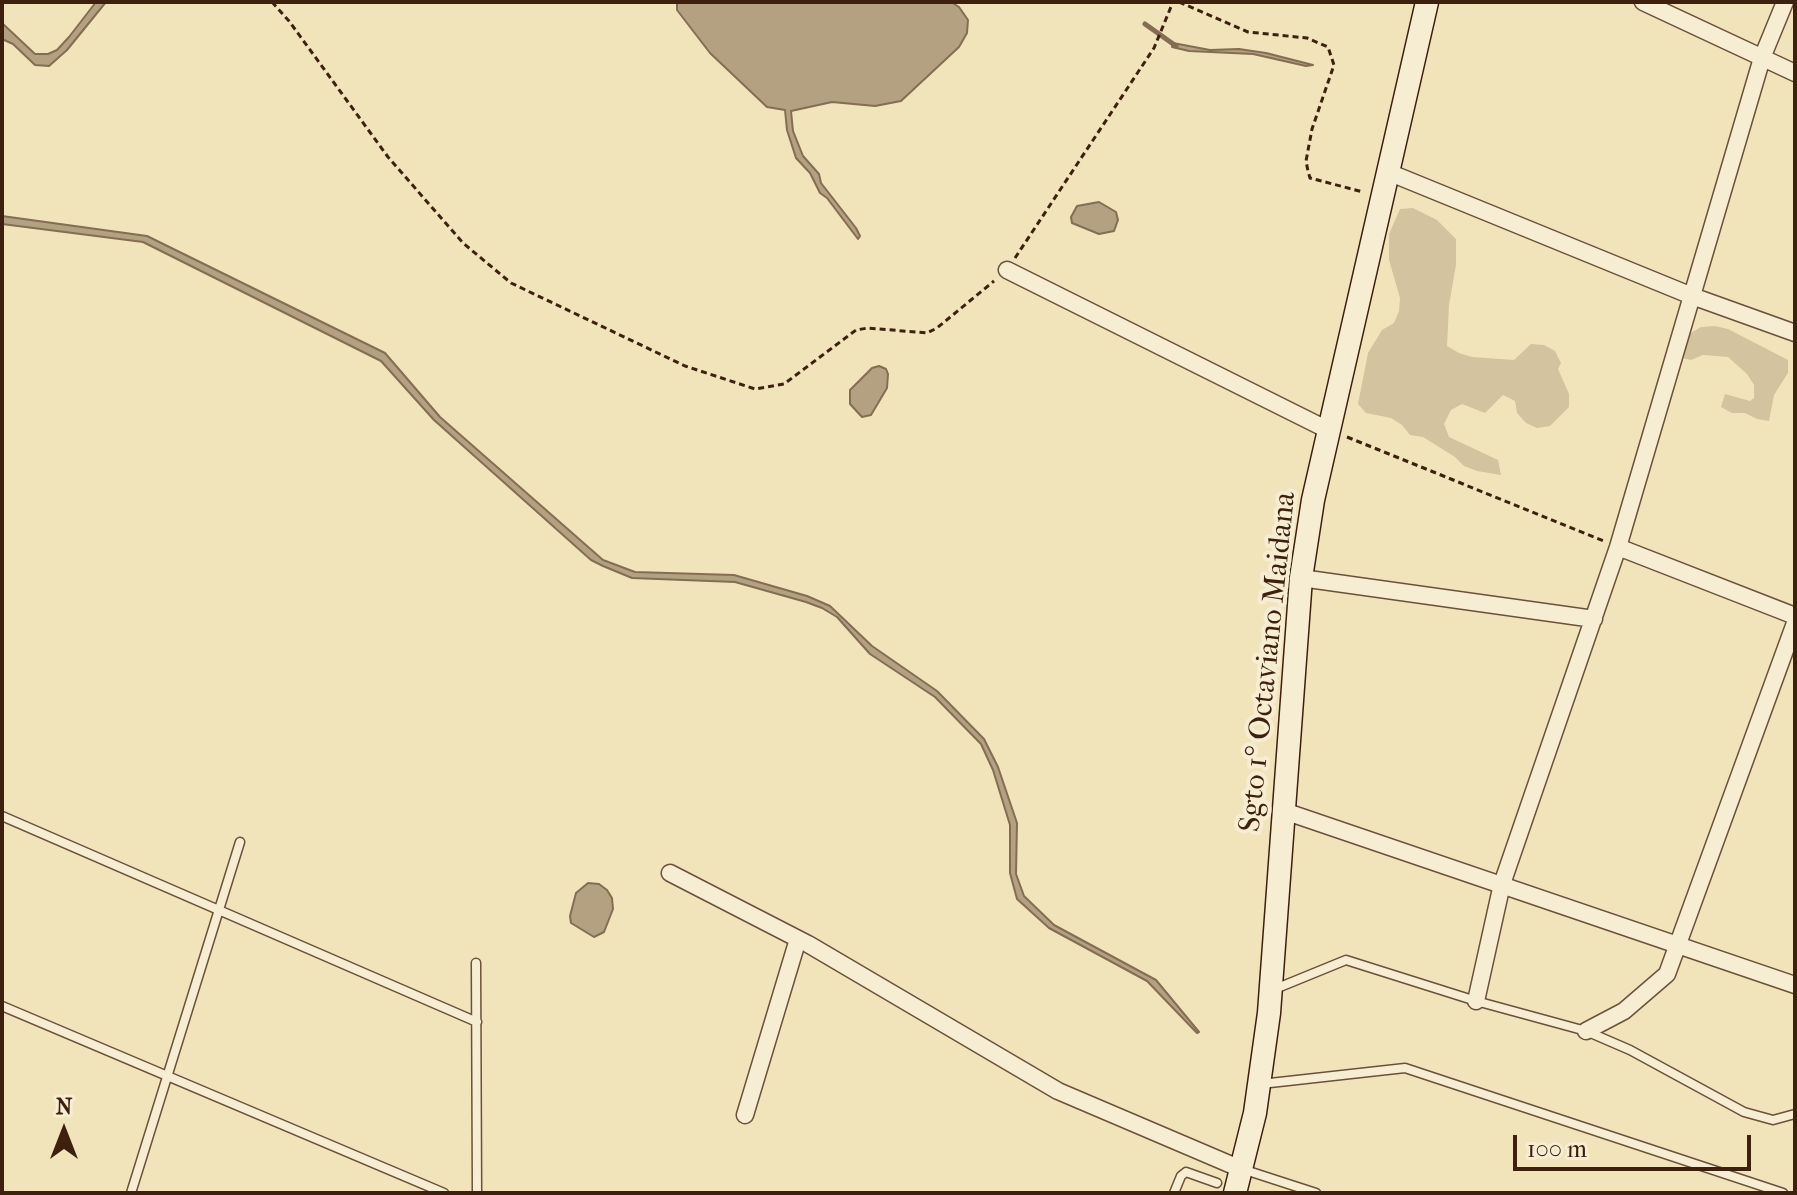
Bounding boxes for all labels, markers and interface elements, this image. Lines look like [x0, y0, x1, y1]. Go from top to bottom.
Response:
street label: Sgto 1° Octaviano Maidana [1233, 490, 1305, 834]
north arrow [24, 1091, 104, 1171]
text: N [56, 1094, 72, 1120]
scale bar [1517, 1119, 1755, 1169]
text: 100 m [1527, 1135, 1587, 1163]

